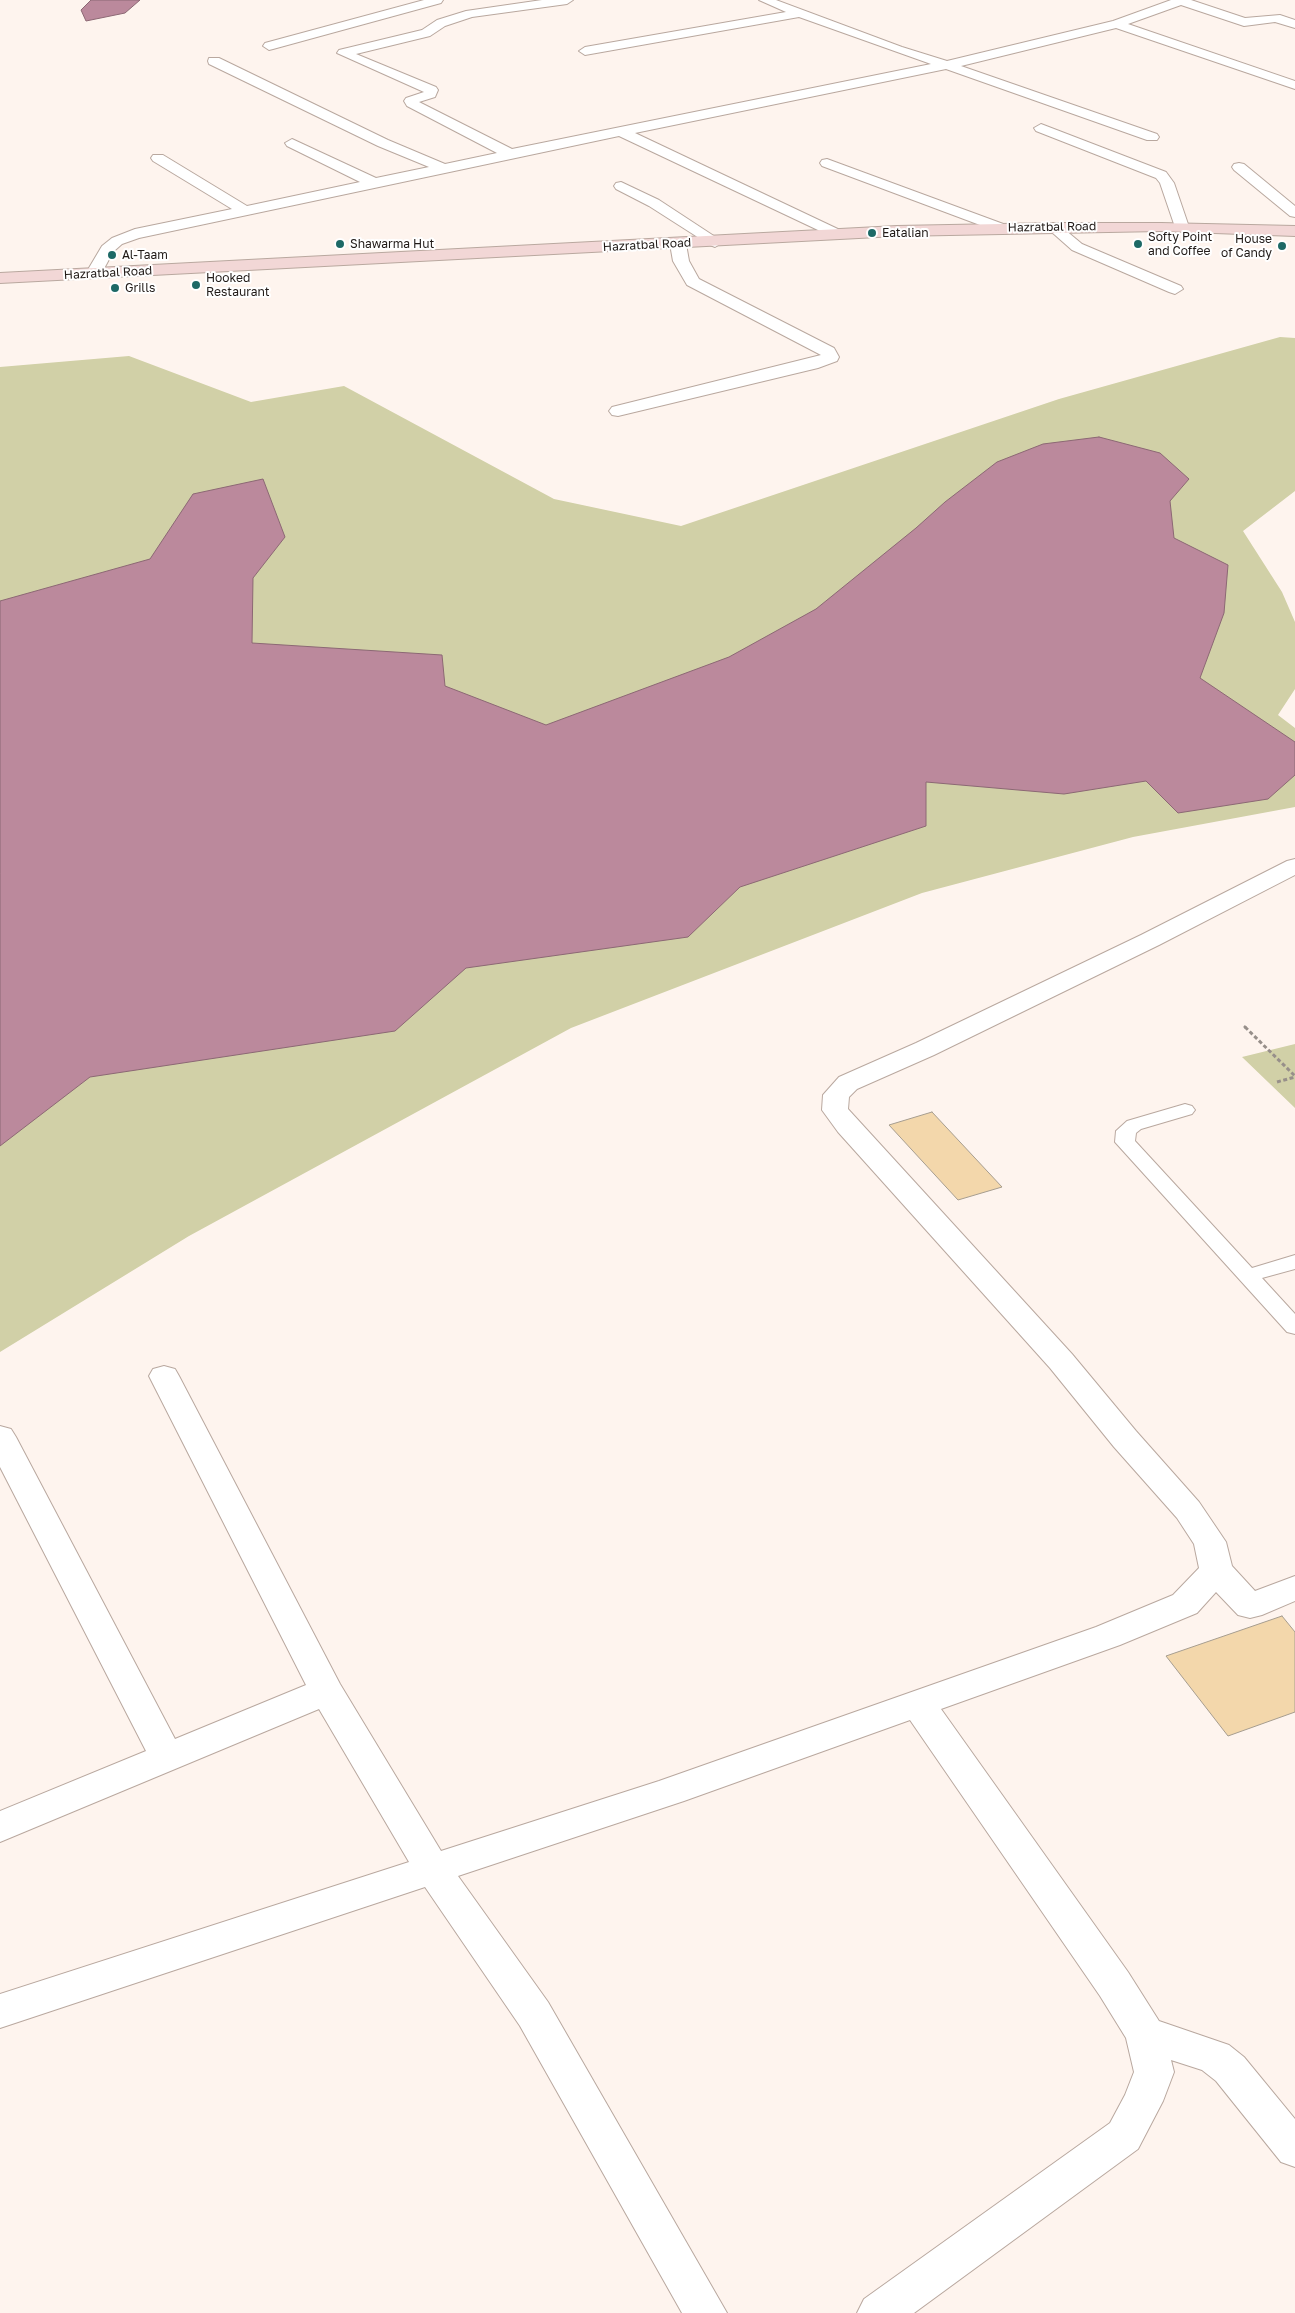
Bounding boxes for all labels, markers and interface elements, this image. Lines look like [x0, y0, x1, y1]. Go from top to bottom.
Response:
street label: Hazratbal Road [1008, 219, 1096, 235]
place label: Eatalian [882, 226, 929, 240]
marker: Eatalian [866, 227, 878, 239]
place label: Softy Point and Coffee [1148, 230, 1212, 258]
place label: House of Candy [1221, 232, 1272, 260]
street label: Hazratbal Road [602, 235, 692, 255]
place label: Shawarma Hut [350, 237, 434, 251]
marker: Shawarma Hut [334, 238, 346, 250]
marker: Softy Point and Coffee [1132, 238, 1144, 250]
marker: House of Candy [1276, 240, 1288, 252]
place label: Al-Taam [122, 248, 168, 262]
marker: Al-Taam [106, 249, 118, 261]
street label: Hazratbal Road [63, 263, 153, 283]
place label: Hooked Restaurant [206, 271, 270, 299]
marker: Hooked Restaurant [190, 279, 202, 291]
place label: Grills [125, 281, 155, 295]
marker: Grills [109, 282, 121, 294]

